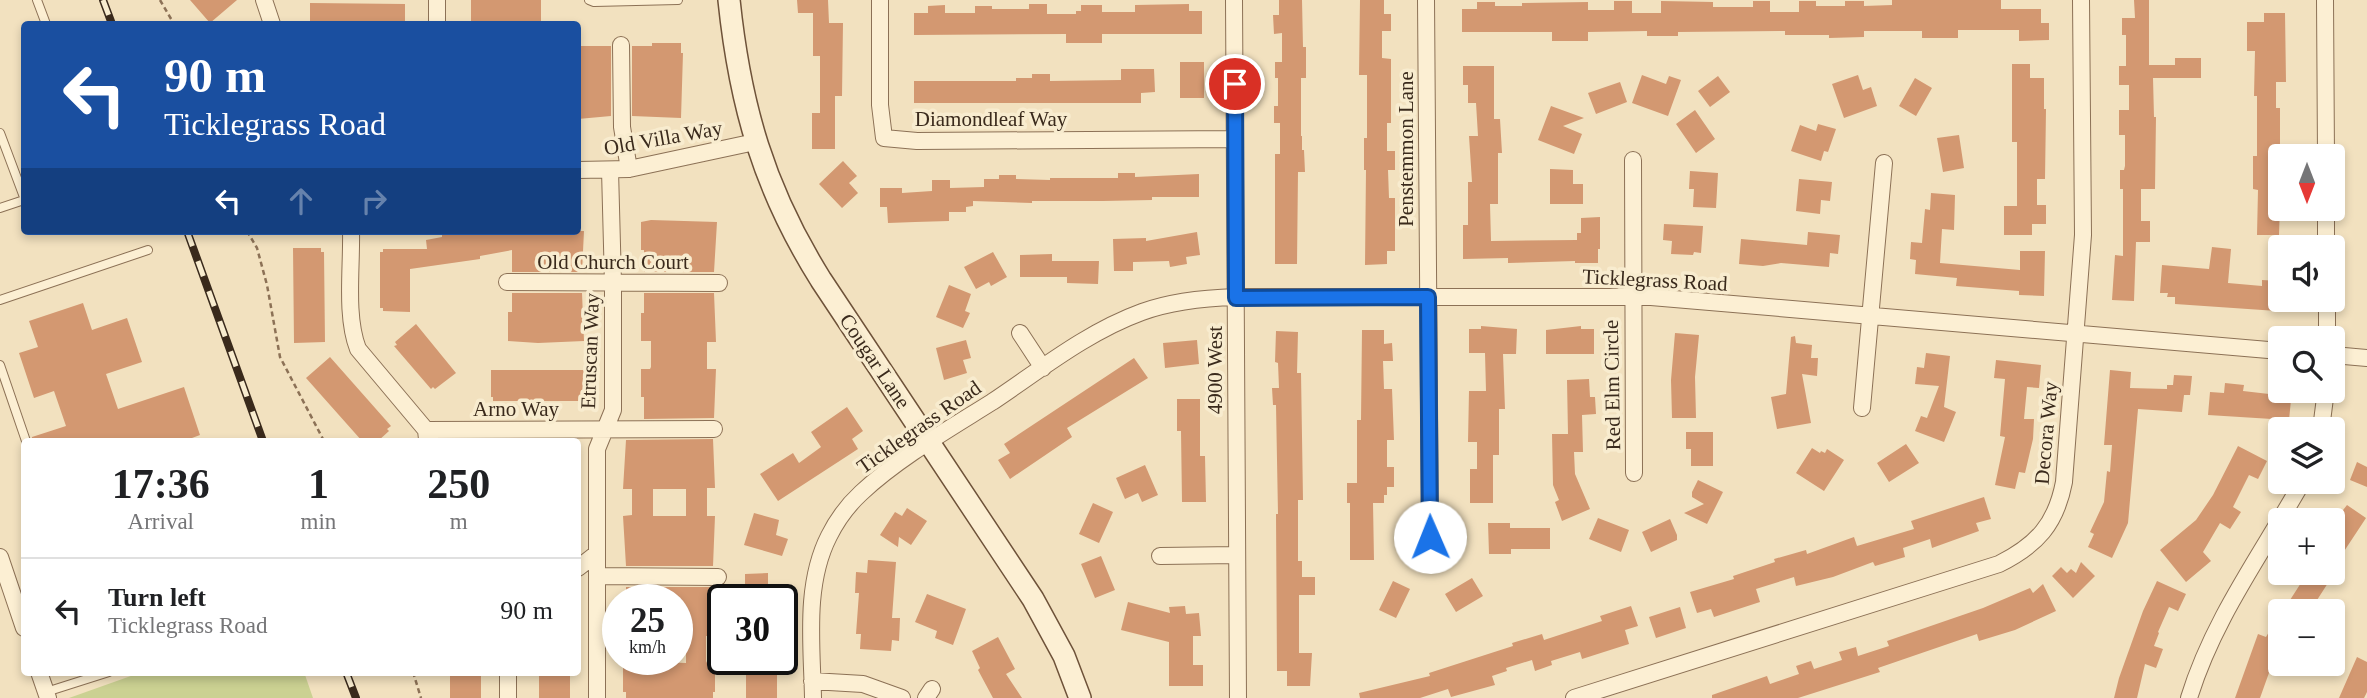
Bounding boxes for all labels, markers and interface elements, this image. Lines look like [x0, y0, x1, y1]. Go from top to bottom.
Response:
text: 90 m [164, 48, 266, 103]
icon: left [49, 49, 140, 140]
pin [1205, 54, 1265, 114]
icon: arrive [1216, 65, 1254, 103]
street label: Penstemmon Lane [1394, 71, 1418, 227]
text: Ticklegrass Road [164, 106, 386, 142]
street label: Diamondleaf Way [915, 107, 1068, 131]
street label: Old Villa Way [602, 116, 725, 160]
north arrow [2268, 144, 2345, 220]
map controls [2268, 144, 2345, 676]
icon: left [209, 182, 247, 220]
icon: ahead [282, 182, 320, 220]
icon: right [355, 182, 393, 220]
button: sound [2268, 235, 2345, 312]
street label: Old Church Court [537, 250, 689, 274]
street label: Ticklegrass Road [1582, 264, 1729, 296]
street label: Etruscan Way [576, 292, 604, 410]
street label: Cougar Lane [835, 309, 915, 413]
street label: Red Elm Circle [1599, 319, 1625, 451]
street label: 4900 West [1203, 326, 1227, 414]
button: search [2268, 326, 2345, 403]
street label: Ticklegrass Road [852, 375, 986, 479]
street label: Decora Way [2030, 380, 2063, 486]
street label: Arno Way [473, 397, 559, 421]
button: layers [2268, 417, 2345, 494]
text: 17:36 [112, 461, 210, 507]
text: 1 [308, 461, 329, 507]
text: 250 [427, 461, 490, 507]
position arrow [1393, 500, 1467, 574]
button: + [2268, 508, 2345, 585]
text: Arrival [128, 509, 194, 534]
text: min [301, 509, 336, 534]
text: m [450, 509, 468, 534]
text: Turn left [108, 583, 206, 612]
speed limit sign: 30 [707, 584, 798, 675]
icon: left [49, 592, 87, 630]
text: 90 m [500, 596, 553, 625]
button: − [2268, 599, 2345, 676]
text: 25 [630, 601, 665, 640]
text: Ticklegrass Road [108, 613, 268, 638]
text: km/h [629, 637, 666, 657]

